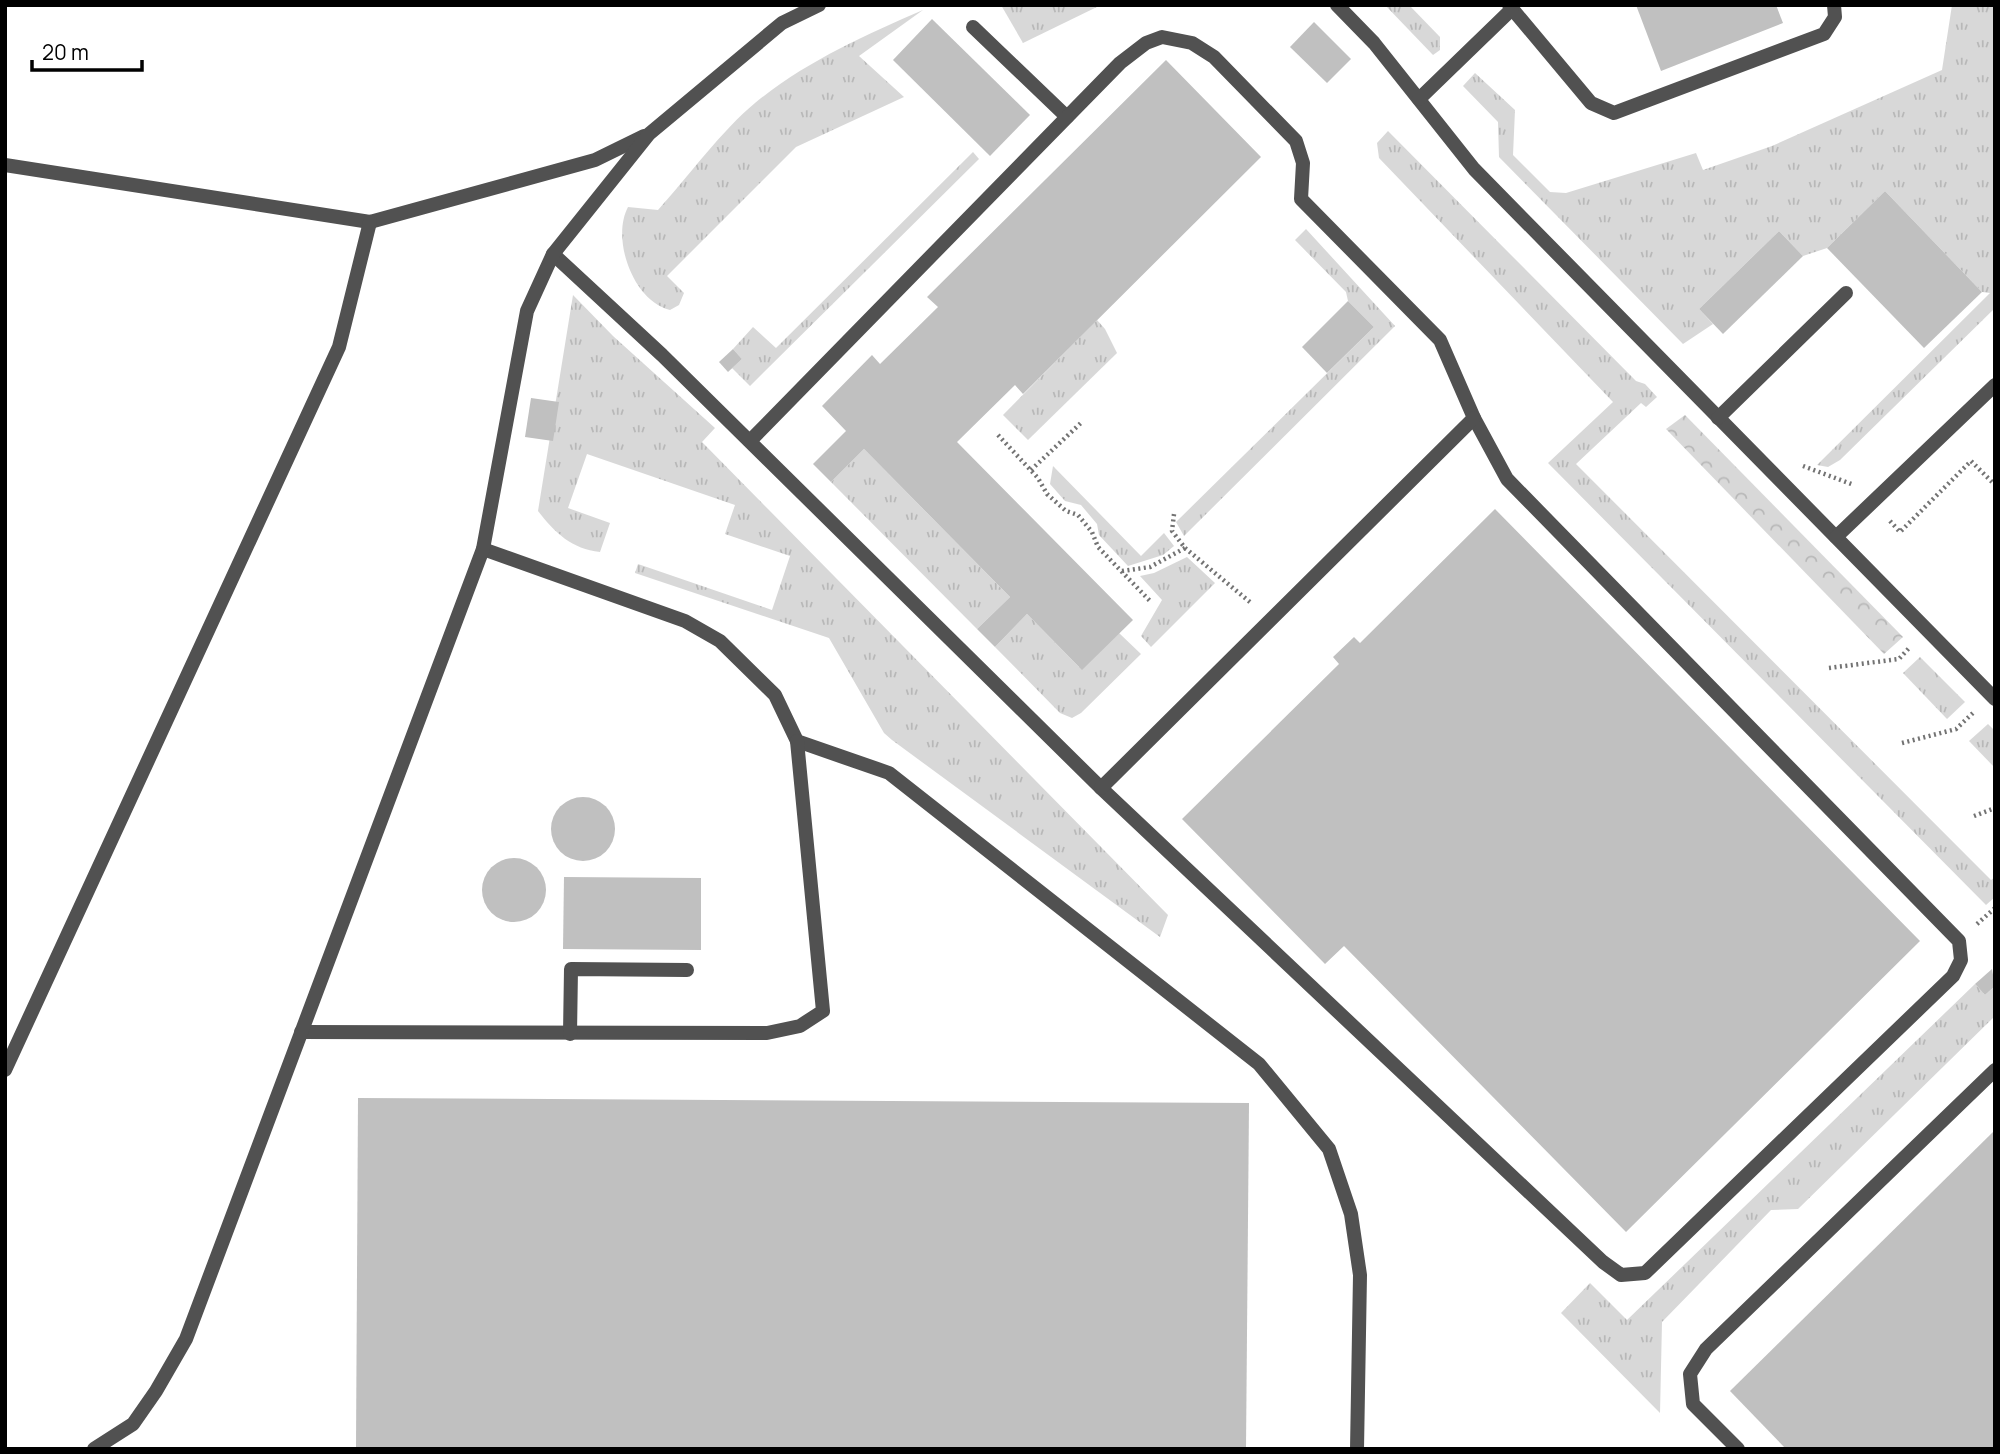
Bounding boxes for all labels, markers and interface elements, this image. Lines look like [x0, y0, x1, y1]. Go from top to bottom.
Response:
scale bar [32, 28, 142, 72]
text: 20 m [42, 38, 89, 66]

